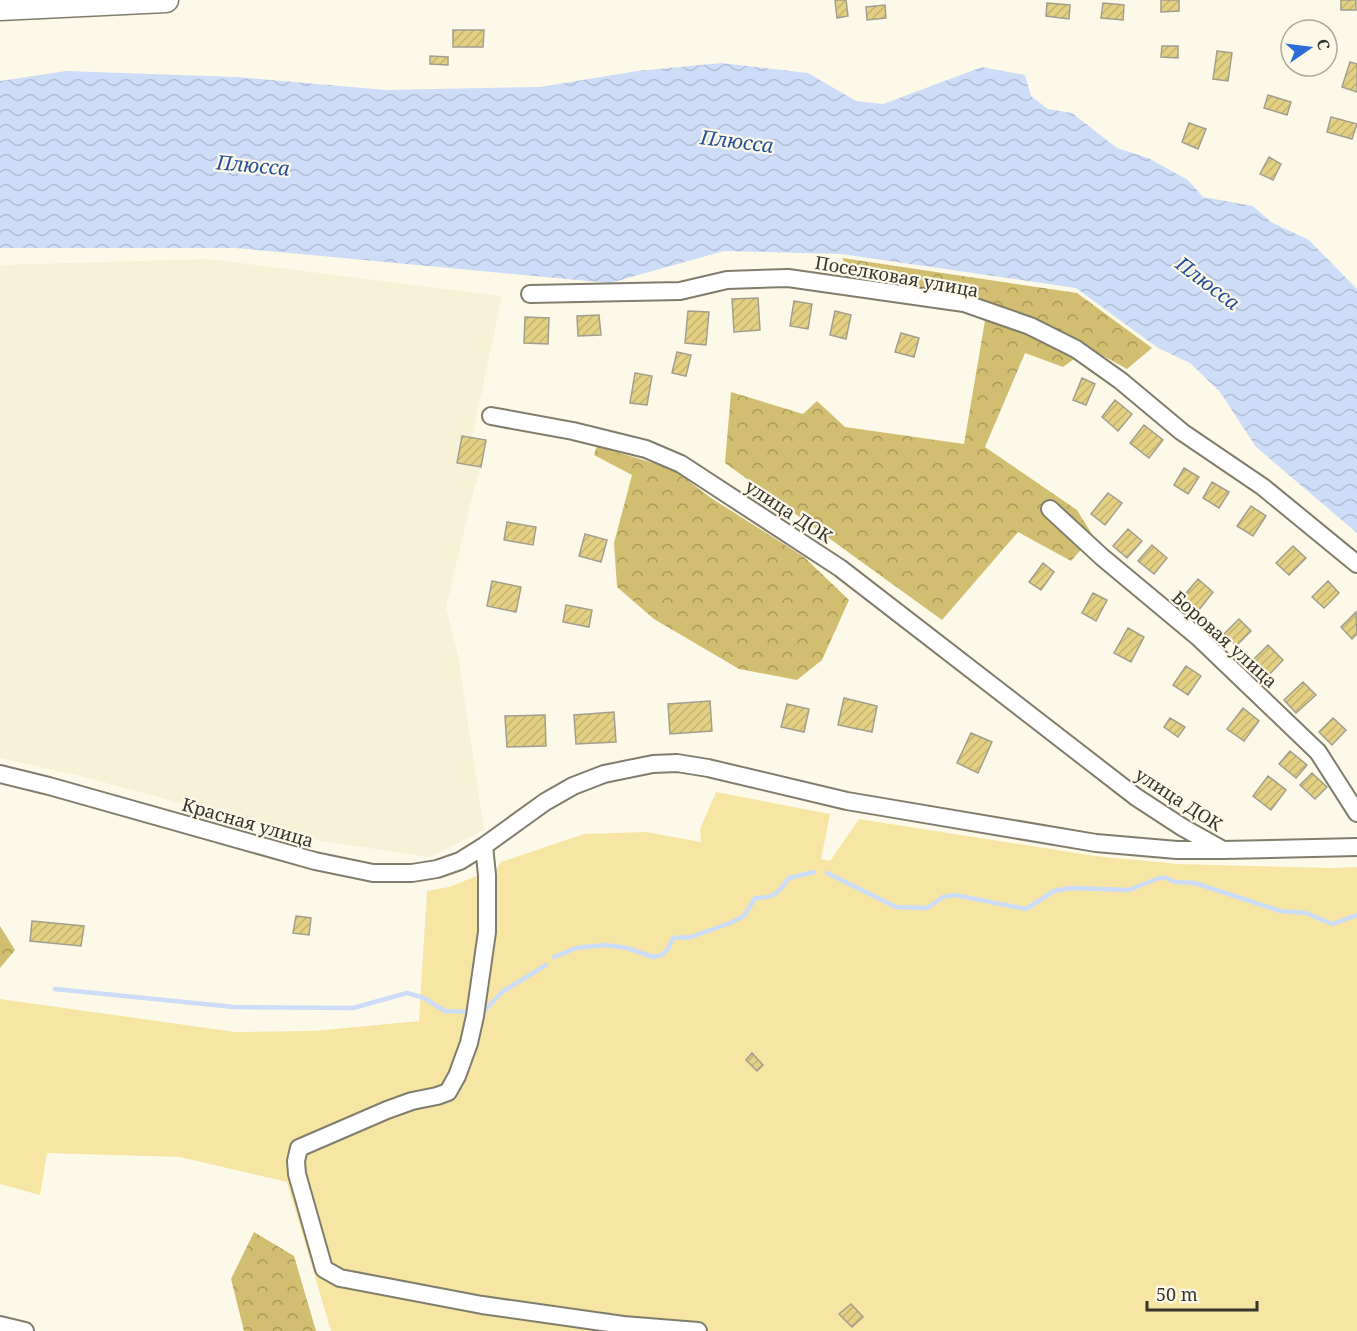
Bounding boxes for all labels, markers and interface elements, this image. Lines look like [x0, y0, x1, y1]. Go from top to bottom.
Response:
north arrow [1279, 18, 1339, 78]
text: С [1312, 37, 1336, 52]
water label: Плюсса [698, 123, 775, 159]
water label: Плюсса [214, 148, 291, 182]
water label: Плюсса [1170, 249, 1246, 316]
street label: Поселковая улица [813, 250, 981, 302]
street label: улица ДОК [741, 474, 838, 548]
street label: Боровая улица [1167, 585, 1283, 693]
street label: улица ДОК [1131, 762, 1228, 836]
street label: Красная улица [179, 792, 317, 852]
scale bar [1147, 1274, 1256, 1312]
text: 50 m [1156, 1282, 1198, 1306]

